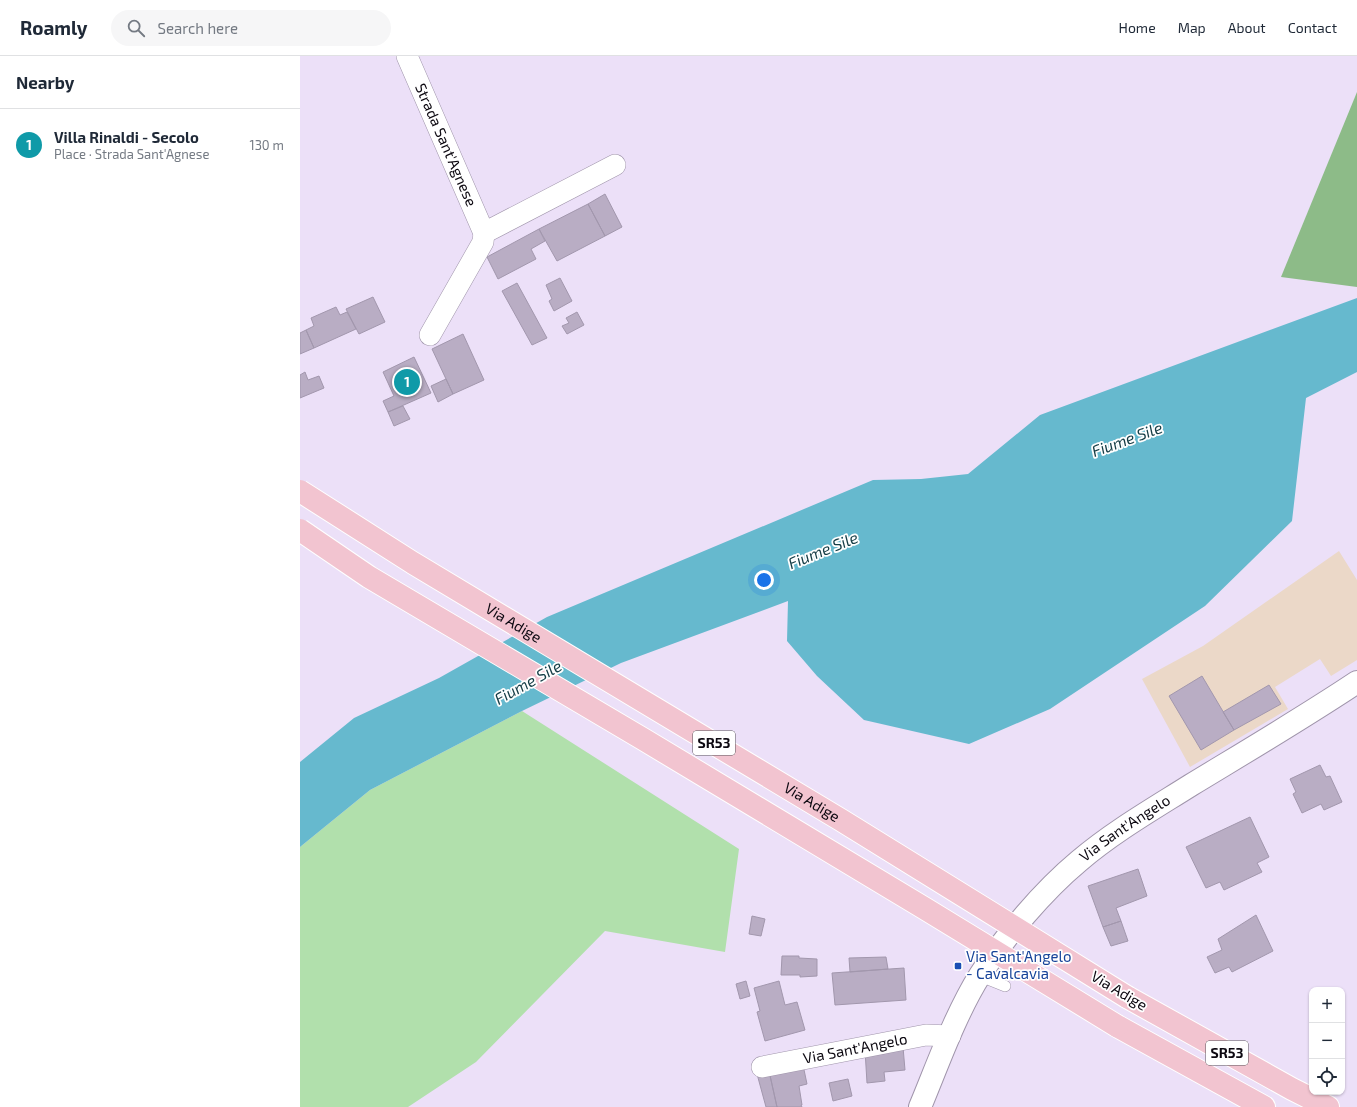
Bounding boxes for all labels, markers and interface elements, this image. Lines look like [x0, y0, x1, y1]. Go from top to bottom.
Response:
search box [111, 10, 391, 46]
text: Roamly [20, 16, 87, 39]
icon: search [125, 17, 147, 39]
text: Search here [157, 19, 238, 37]
text: Home [1119, 19, 1156, 36]
text: Map [1178, 19, 1206, 36]
text: About [1228, 19, 1266, 36]
text: Contact [1288, 19, 1337, 36]
text: Nearby [16, 72, 74, 92]
street label: Strada Sant'Agnese [412, 80, 481, 209]
text: Villa Rinaldi - Secolo [54, 128, 199, 146]
text: 1 [26, 137, 32, 153]
text: 130 m [249, 137, 284, 153]
text: Place · Strada Sant'Agnese [54, 146, 209, 162]
pin: 1 [394, 367, 420, 397]
water label: Fiume Sile [1089, 417, 1165, 460]
water label: Fiume Sile [785, 527, 861, 572]
your location [754, 570, 774, 590]
street label: Via Adige [483, 599, 545, 646]
water label: Fiume Sile [491, 655, 565, 708]
road number: SR53 [693, 731, 735, 755]
street label: Via Adige [781, 778, 843, 825]
street label: Via Sant'Angelo [1075, 790, 1173, 865]
place label: Via Sant'Angelo - Cavalcavia [966, 947, 1071, 982]
marker: Via Sant'Angelo - Cavalcavia [953, 961, 963, 971]
street label: Via Adige [1088, 966, 1151, 1014]
map controls [1309, 987, 1345, 1095]
button: + [1309, 987, 1345, 1023]
button: − [1309, 1023, 1345, 1059]
street label: Via Sant'Angelo [801, 1029, 909, 1067]
road number: SR53 [1206, 1041, 1248, 1065]
button: locate [1309, 1059, 1345, 1095]

